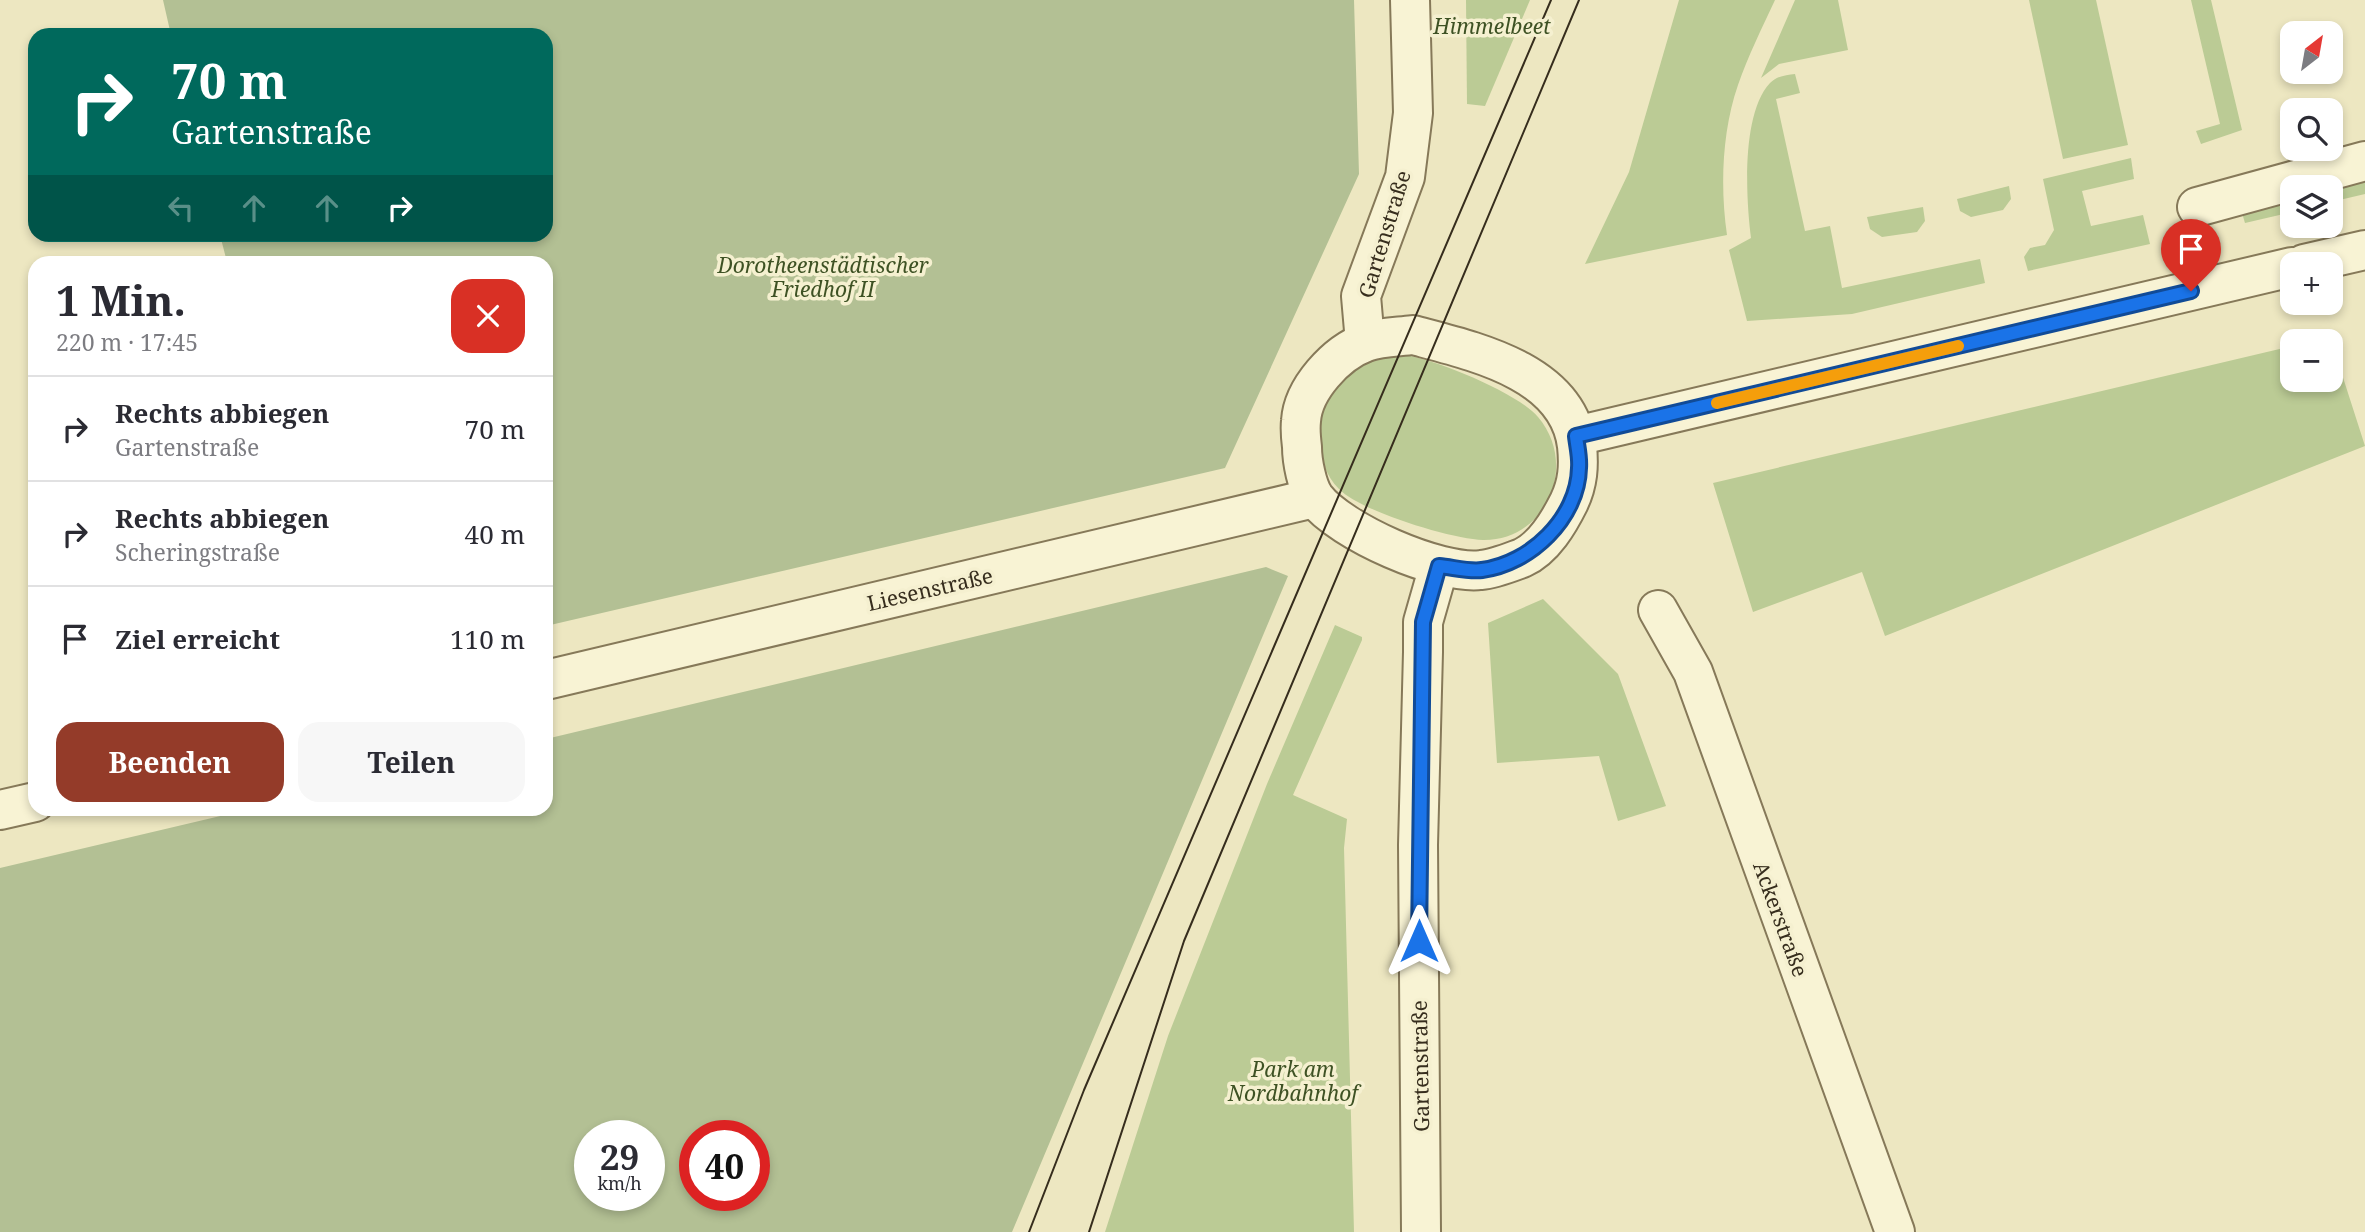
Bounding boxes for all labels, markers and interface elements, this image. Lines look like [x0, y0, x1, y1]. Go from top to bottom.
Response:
park label: Himmelbeet [1432, 12, 1551, 40]
north arrow [2280, 21, 2343, 84]
map controls [2280, 21, 2343, 392]
text: 70 m [171, 47, 287, 113]
icon: right [56, 56, 147, 147]
button: search [2280, 98, 2343, 161]
text: Gartenstraße [171, 110, 372, 153]
street label: Gartenstraße [1351, 167, 1417, 301]
button: layers [2280, 175, 2343, 238]
icon: left [162, 189, 200, 227]
icon: ahead [235, 189, 273, 227]
icon: ahead [308, 189, 346, 227]
icon: right [381, 189, 419, 227]
pin [2161, 219, 2221, 291]
icon: arrive [2172, 230, 2210, 268]
park label: Dorotheenstädtischer Friedhof II [717, 251, 929, 303]
button: + [2280, 252, 2343, 315]
text: 1 Min. [56, 271, 186, 328]
button: close [451, 279, 525, 353]
text: 220 m · 17:45 [56, 326, 198, 358]
button: − [2280, 329, 2343, 392]
text: Rechts abbiegen [115, 395, 329, 431]
icon: right [56, 410, 94, 448]
text: 70 m [465, 411, 525, 447]
text: Gartenstraße [115, 431, 259, 463]
text: Rechts abbiegen [115, 500, 329, 536]
icon: right [56, 515, 94, 553]
text: 40 m [465, 516, 525, 552]
text: Scheringstraße [115, 536, 280, 568]
street label: Liesenstraße [864, 561, 996, 617]
icon: arrive [56, 620, 94, 658]
text: Ziel erreicht [115, 621, 280, 657]
text: 110 m [450, 621, 525, 657]
button: Beenden [56, 722, 284, 802]
button: Teilen [298, 722, 525, 802]
street label: Ackerstraße [1747, 858, 1815, 980]
position arrow [1382, 904, 1456, 978]
street label: Gartenstraße [1405, 1000, 1435, 1132]
park label: Park am Nordbahnhof [1227, 1055, 1362, 1107]
speed limit sign: 40 [679, 1120, 770, 1211]
text: 29 [600, 1133, 639, 1180]
text: km/h [597, 1171, 642, 1195]

